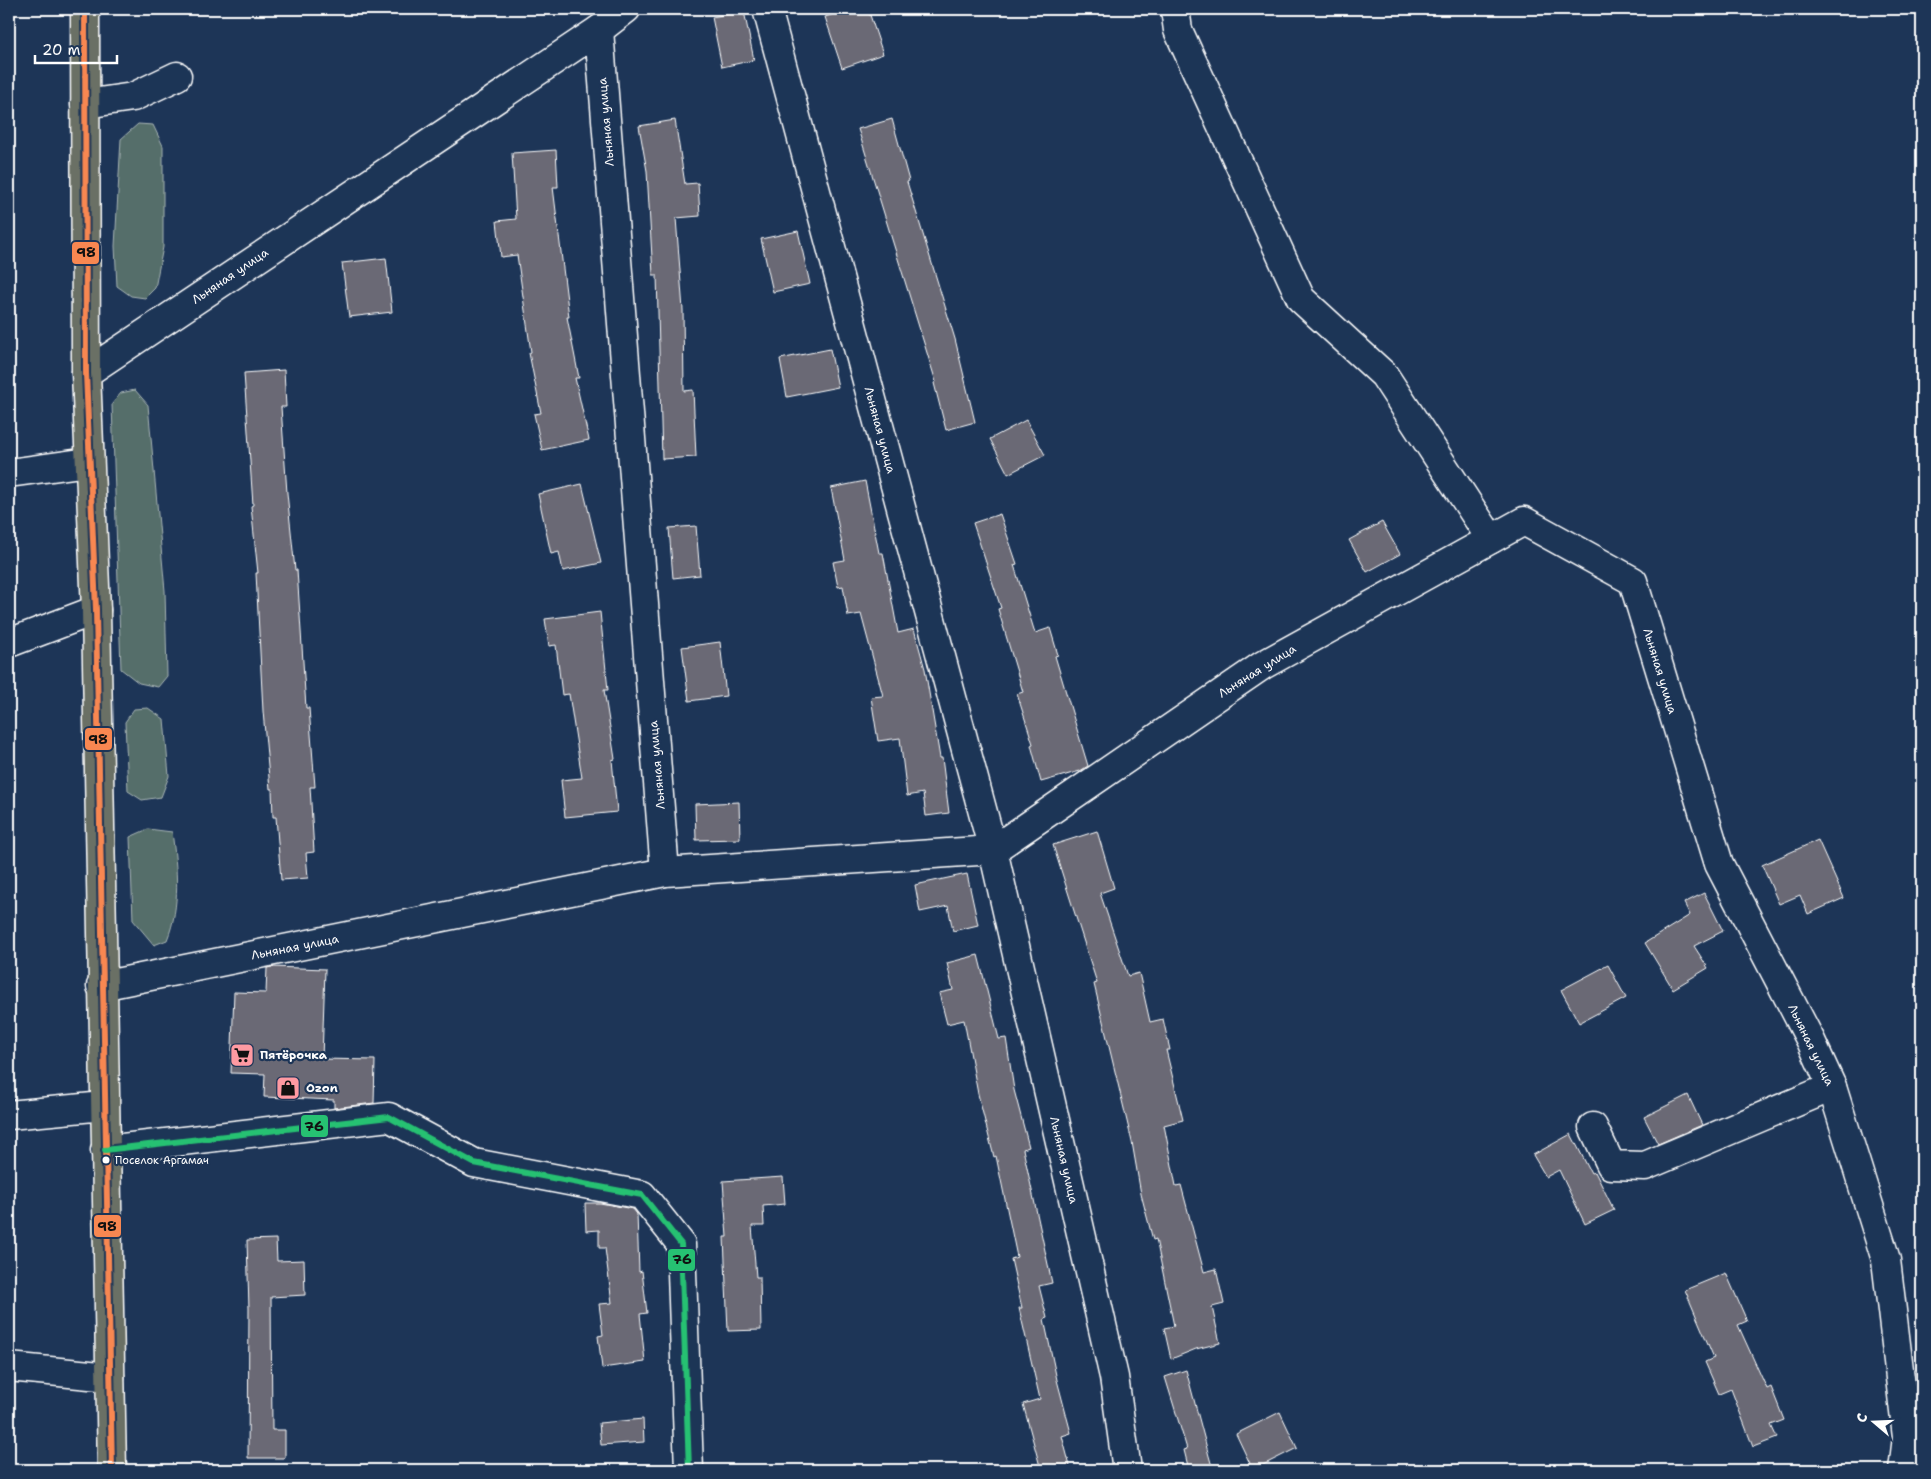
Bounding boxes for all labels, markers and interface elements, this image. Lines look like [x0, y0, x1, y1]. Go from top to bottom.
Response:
scale bar [35, 32, 118, 64]
text: 20 m [42, 40, 81, 60]
street label: Льняная улица [594, 76, 618, 167]
line badge: 98 [71, 241, 100, 265]
text: 98 [76, 243, 96, 261]
street label: Льняная улица [189, 244, 272, 308]
street label: Льняная улица [861, 385, 899, 476]
street label: Льняная улица [1639, 626, 1681, 716]
street label: Льняная улица [1215, 640, 1299, 701]
street label: Льняная улица [645, 719, 669, 810]
line badge: 98 [84, 727, 113, 751]
text: 98 [88, 730, 108, 748]
street label: Льняная улица [250, 931, 341, 963]
street label: Льняная улица [1784, 1002, 1838, 1089]
supermarket icon: Пятёрочка [229, 1042, 255, 1068]
place label: Пятёрочка [260, 1047, 328, 1063]
shop icon: Ozon [275, 1075, 301, 1101]
place label: Ozon [306, 1080, 338, 1096]
line badge: 76 [300, 1114, 329, 1138]
street label: Льняная улица [1046, 1115, 1082, 1206]
text: 76 [304, 1117, 324, 1135]
place label: Поселок Аргамач [115, 1153, 209, 1168]
marker: Поселок Аргамач [101, 1155, 111, 1165]
line badge: 98 [93, 1214, 122, 1238]
text: 98 [97, 1217, 117, 1235]
line badge: 76 [667, 1248, 696, 1272]
text: 76 [672, 1250, 692, 1268]
north arrow [1848, 1396, 1898, 1446]
text: С [1852, 1411, 1872, 1425]

